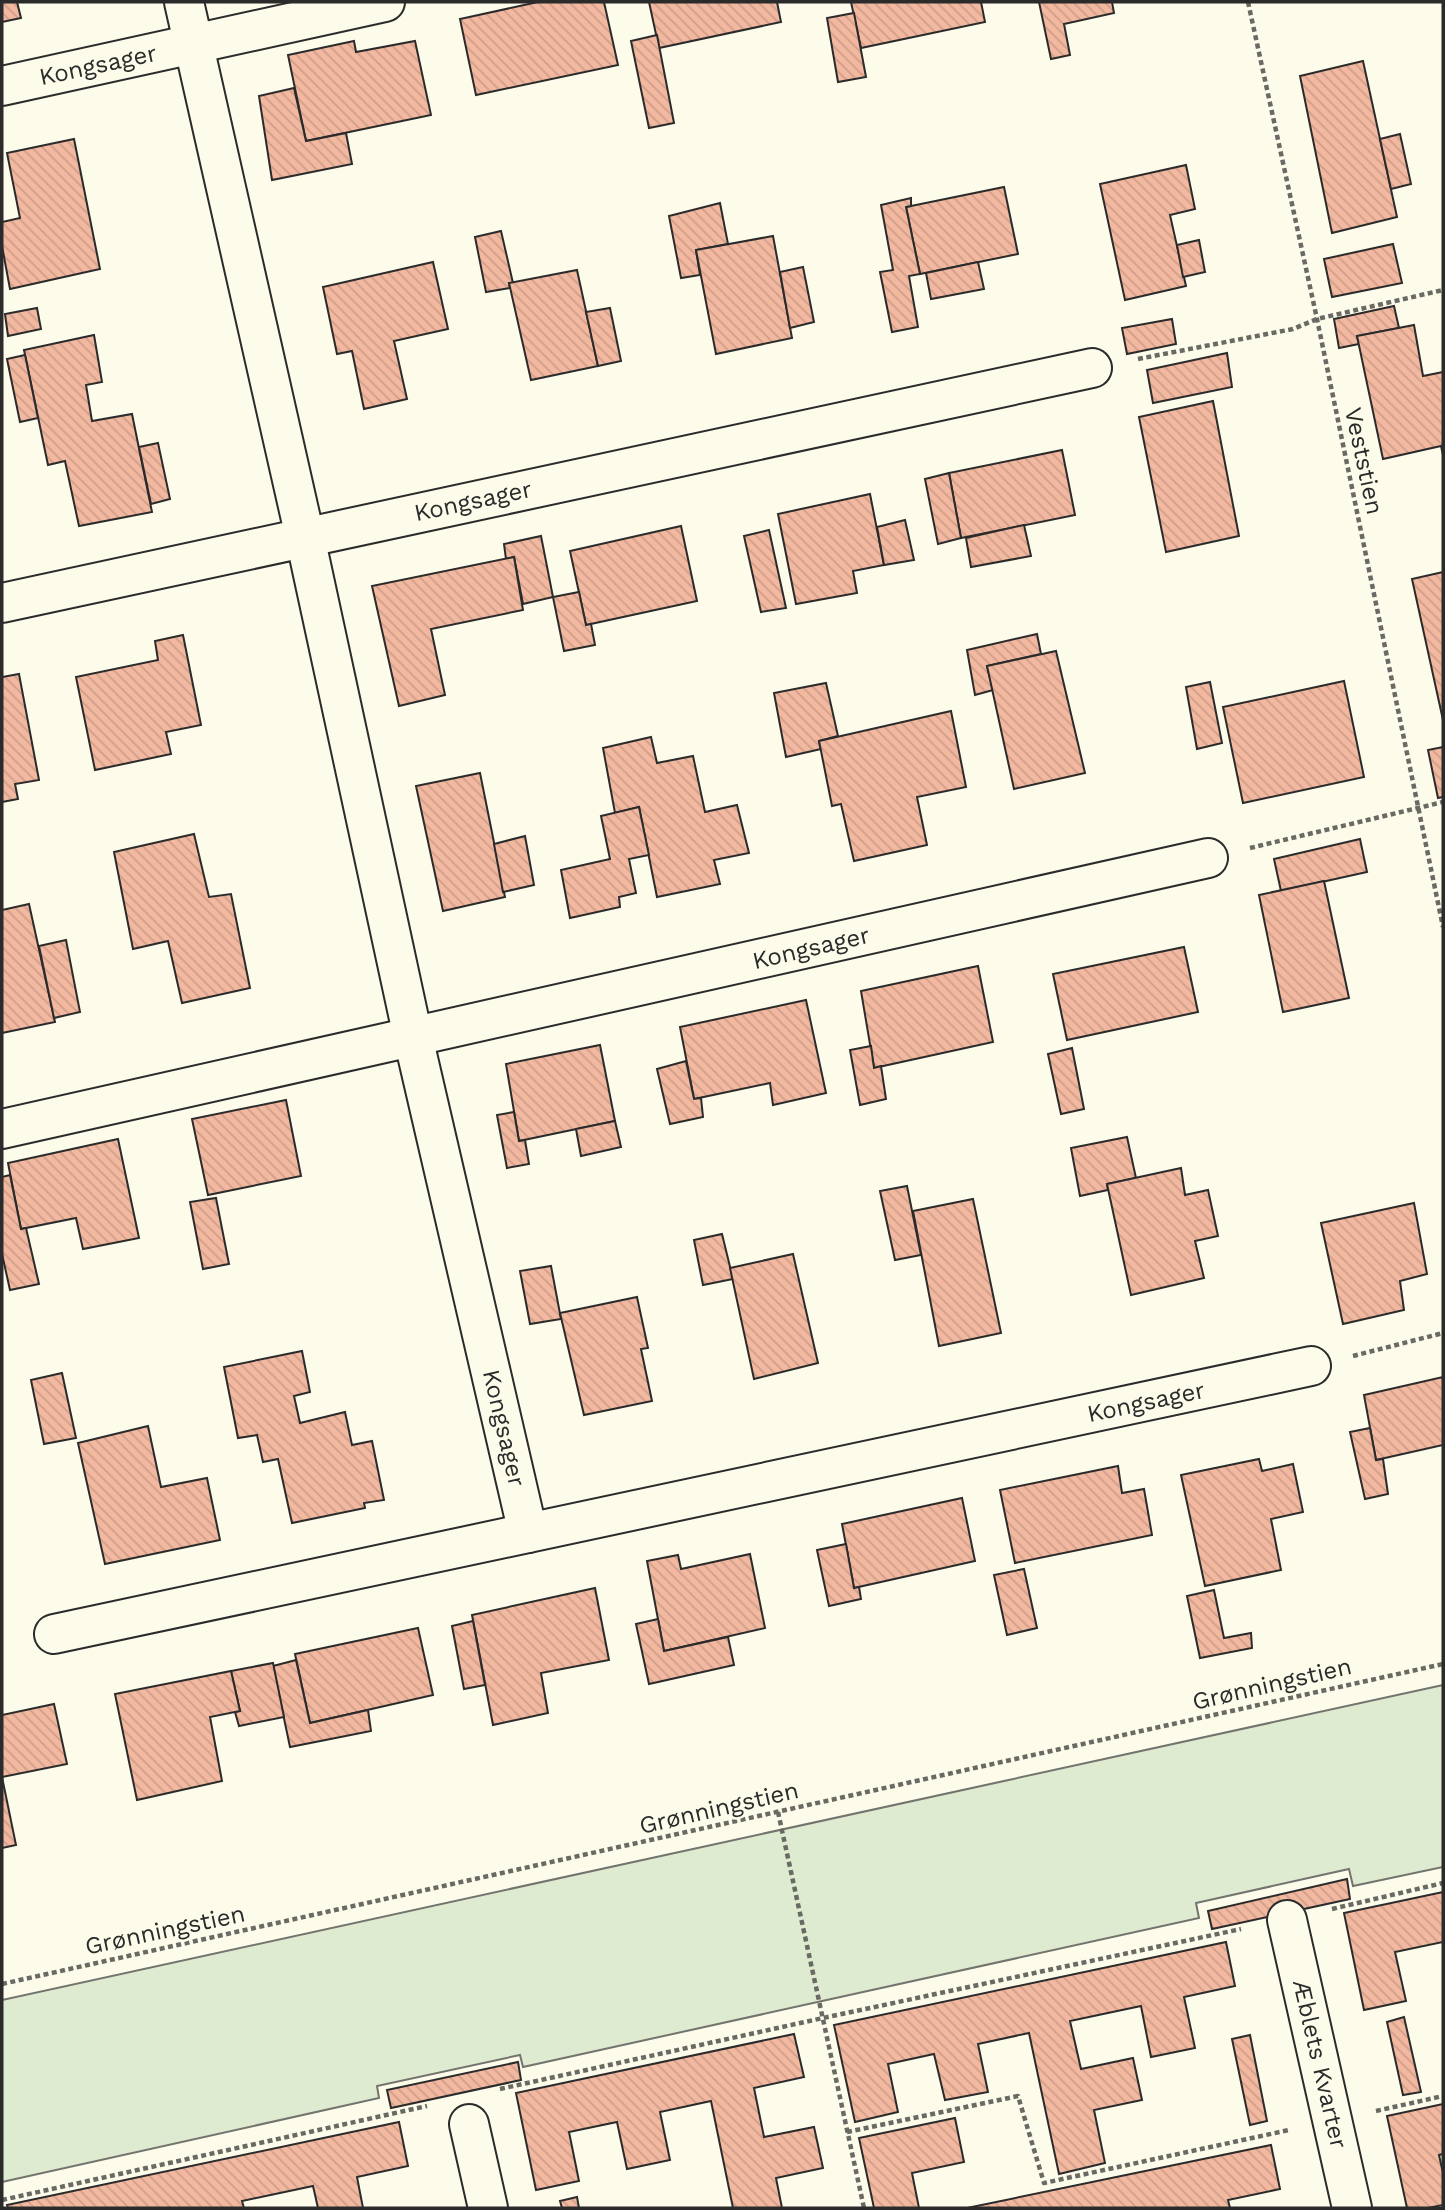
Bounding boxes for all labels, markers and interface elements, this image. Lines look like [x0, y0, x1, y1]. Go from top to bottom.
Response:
street label: Kongsager [37, 39, 160, 91]
street label: Veststien [1339, 405, 1389, 517]
street label: Kongsager [412, 475, 535, 527]
street label: Kongsager [750, 921, 873, 975]
street label: Kongsager [477, 1367, 531, 1490]
street label: Kongsager [1085, 1376, 1208, 1428]
street label: Grønningstien [1190, 1652, 1354, 1716]
street label: Grønningstien [637, 1776, 801, 1840]
street label: Grønningstien [83, 1899, 247, 1961]
street label: Æblets Kvarter [1287, 1977, 1353, 2152]

